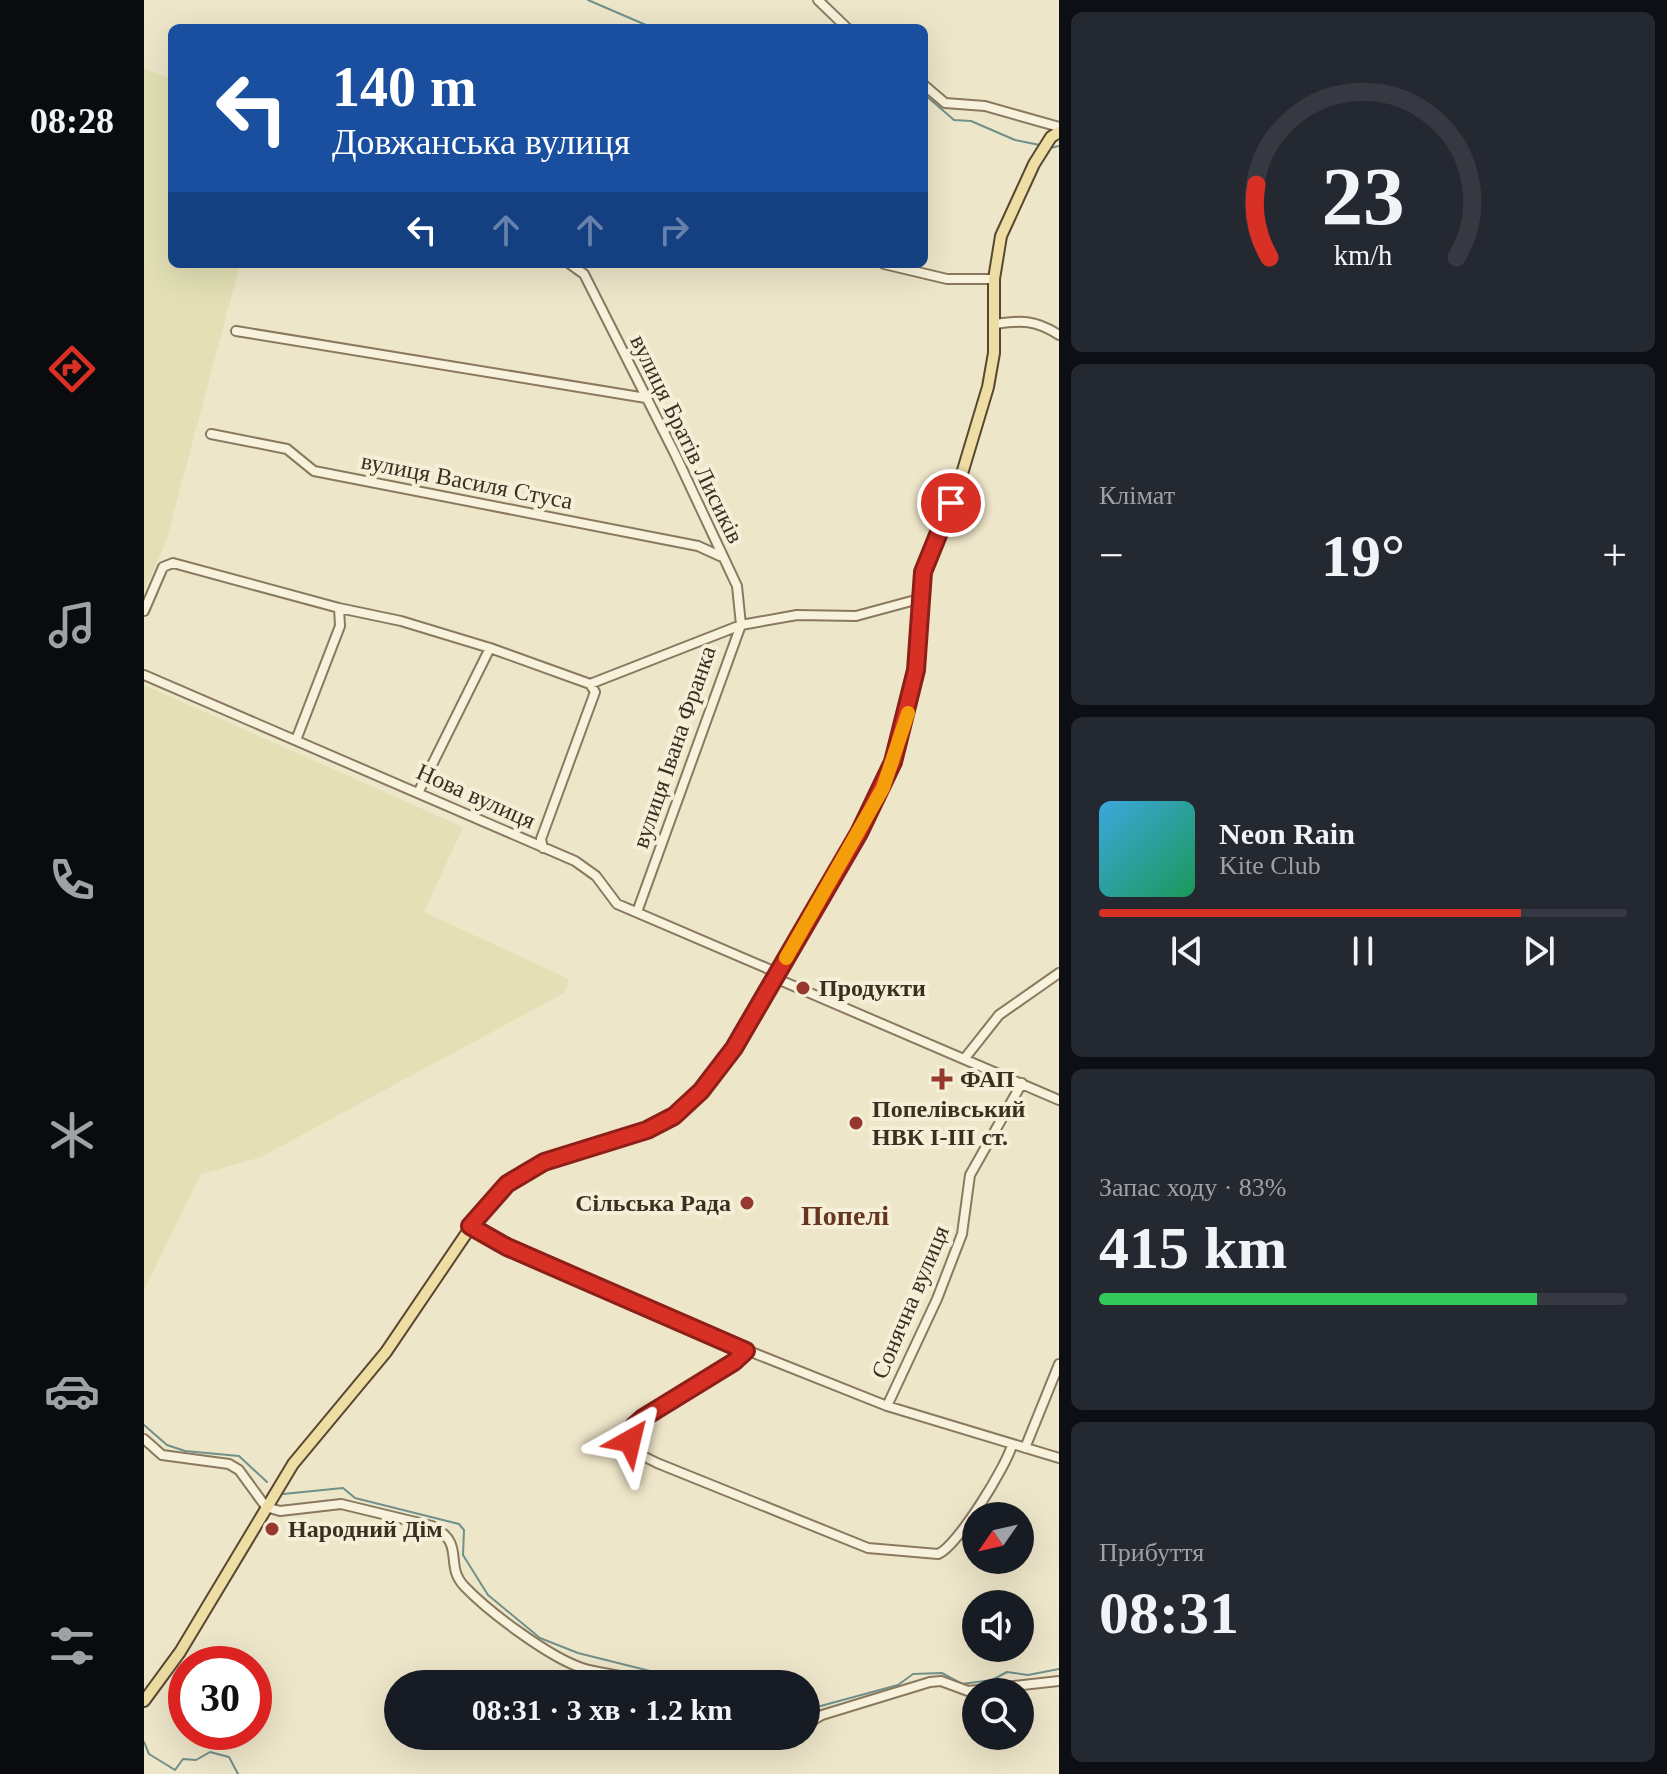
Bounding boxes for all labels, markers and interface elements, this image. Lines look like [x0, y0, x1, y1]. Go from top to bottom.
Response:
icon: left [200, 56, 304, 160]
text: 140 m [332, 56, 477, 118]
text: 08:28 [30, 101, 114, 141]
text: Довжанська вулиця [332, 122, 630, 162]
text: 23 [1321, 150, 1405, 242]
icon: left [400, 208, 444, 252]
icon: ahead [484, 208, 528, 252]
icon: ahead [568, 208, 612, 252]
icon: right [652, 208, 696, 252]
text: km/h [1334, 240, 1392, 271]
street label: вулиця Братів Лисиків [625, 331, 749, 547]
icon: directions [44, 341, 100, 397]
street label: вулиця Василя Стуса [359, 448, 575, 514]
pin [917, 469, 985, 537]
icon: arrive [929, 481, 973, 525]
text: Клімат [1099, 481, 1175, 510]
text: 19° [1321, 523, 1405, 589]
text: − [1099, 531, 1124, 580]
text: + [1602, 531, 1627, 580]
icon: music [44, 597, 100, 653]
street label: вулиця Івана Франка [627, 642, 721, 851]
street label: Нова вулиця [413, 758, 539, 834]
text: Neon Rain [1219, 817, 1355, 850]
text: Kite Club [1219, 851, 1321, 880]
icon: phone [44, 852, 100, 908]
icon: previous [1165, 929, 1209, 973]
icon: pause [1341, 929, 1385, 973]
icon: next [1517, 929, 1561, 973]
place label: Продукти [819, 975, 926, 1001]
marker: Продукти [794, 979, 812, 997]
place label: ФАП [960, 1066, 1015, 1092]
marker: ФАП [931, 1068, 953, 1090]
place label: Попелівський НВК І-ІІІ ст. [872, 1096, 1026, 1150]
icon: climate [44, 1107, 100, 1163]
marker: Попелівський НВК І-ІІІ ст. [847, 1114, 865, 1132]
text: Запас ходу · 83% [1099, 1173, 1287, 1202]
place label: Сільська Рада [575, 1190, 731, 1216]
marker: Сільська Рада [738, 1194, 756, 1212]
district label: Попелі [801, 1200, 889, 1231]
text: 415 km [1099, 1215, 1287, 1281]
street label: Сонячна вулиця [866, 1222, 954, 1382]
icon: car [44, 1363, 100, 1419]
position arrow [588, 1399, 672, 1483]
north arrow [962, 1502, 1034, 1574]
map controls [962, 1502, 1034, 1750]
place label: Народний Дім [288, 1516, 442, 1542]
marker: Народний Дім [263, 1520, 281, 1538]
text: Прибуття [1099, 1538, 1204, 1567]
text: 08:31 [1099, 1580, 1239, 1646]
button: sound [962, 1590, 1034, 1662]
icon: filters [44, 1618, 100, 1674]
speed limit sign: 30 [168, 1646, 272, 1750]
button: search [962, 1678, 1034, 1750]
text: 08:31 · 3 хв · 1.2 km [472, 1693, 732, 1726]

